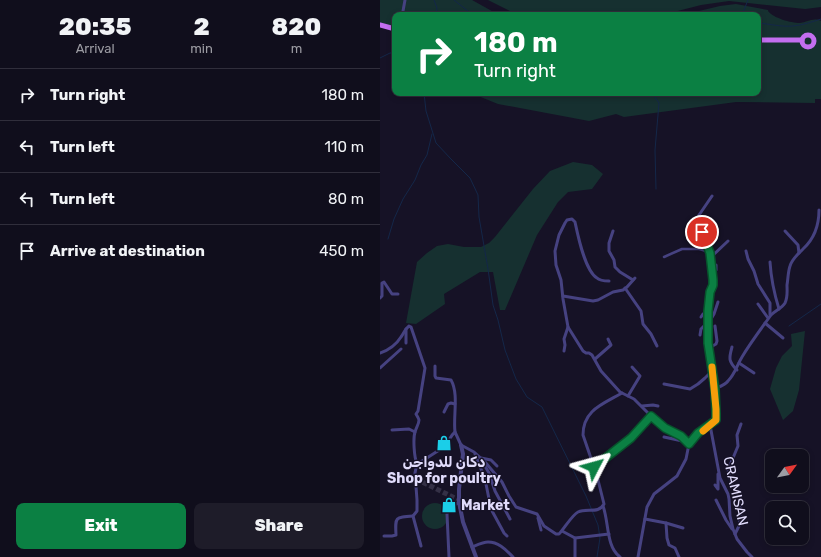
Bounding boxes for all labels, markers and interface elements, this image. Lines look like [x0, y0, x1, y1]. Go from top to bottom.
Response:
text: 20:35 [59, 13, 132, 41]
text: 2 [193, 13, 210, 41]
text: 820 [272, 13, 321, 41]
text: 180 m [474, 26, 558, 59]
icon: right [408, 28, 460, 80]
text: Arrival [76, 41, 115, 56]
text: min [190, 41, 213, 56]
text: m [291, 41, 302, 56]
text: Turn right [474, 60, 556, 82]
icon: right [16, 84, 38, 106]
text: Turn right [50, 86, 125, 104]
text: 180 m [322, 86, 364, 104]
icon: left [16, 136, 38, 158]
text: Turn left [50, 138, 115, 156]
text: 110 m [325, 138, 364, 156]
icon: left [16, 188, 38, 210]
text: Turn left [50, 190, 115, 208]
text: 80 m [328, 190, 364, 208]
pin [685, 215, 719, 249]
icon: arrive [691, 221, 713, 243]
icon: arrive [16, 240, 38, 262]
text: Arrive at destination [50, 242, 205, 260]
text: 450 m [319, 242, 364, 260]
shop icon: دكان للدواجن Shop for poultry [435, 434, 453, 452]
position arrow [573, 446, 615, 488]
north arrow [765, 449, 809, 493]
map controls [765, 449, 809, 545]
place label: دكان للدواجن Shop for poultry [387, 454, 502, 487]
street label: CRAMISAN [719, 455, 752, 527]
shop icon: Market [440, 496, 458, 514]
place label: Market [461, 497, 510, 514]
button: search [765, 501, 809, 545]
button: Exit [16, 503, 186, 549]
button: Share [194, 503, 364, 549]

